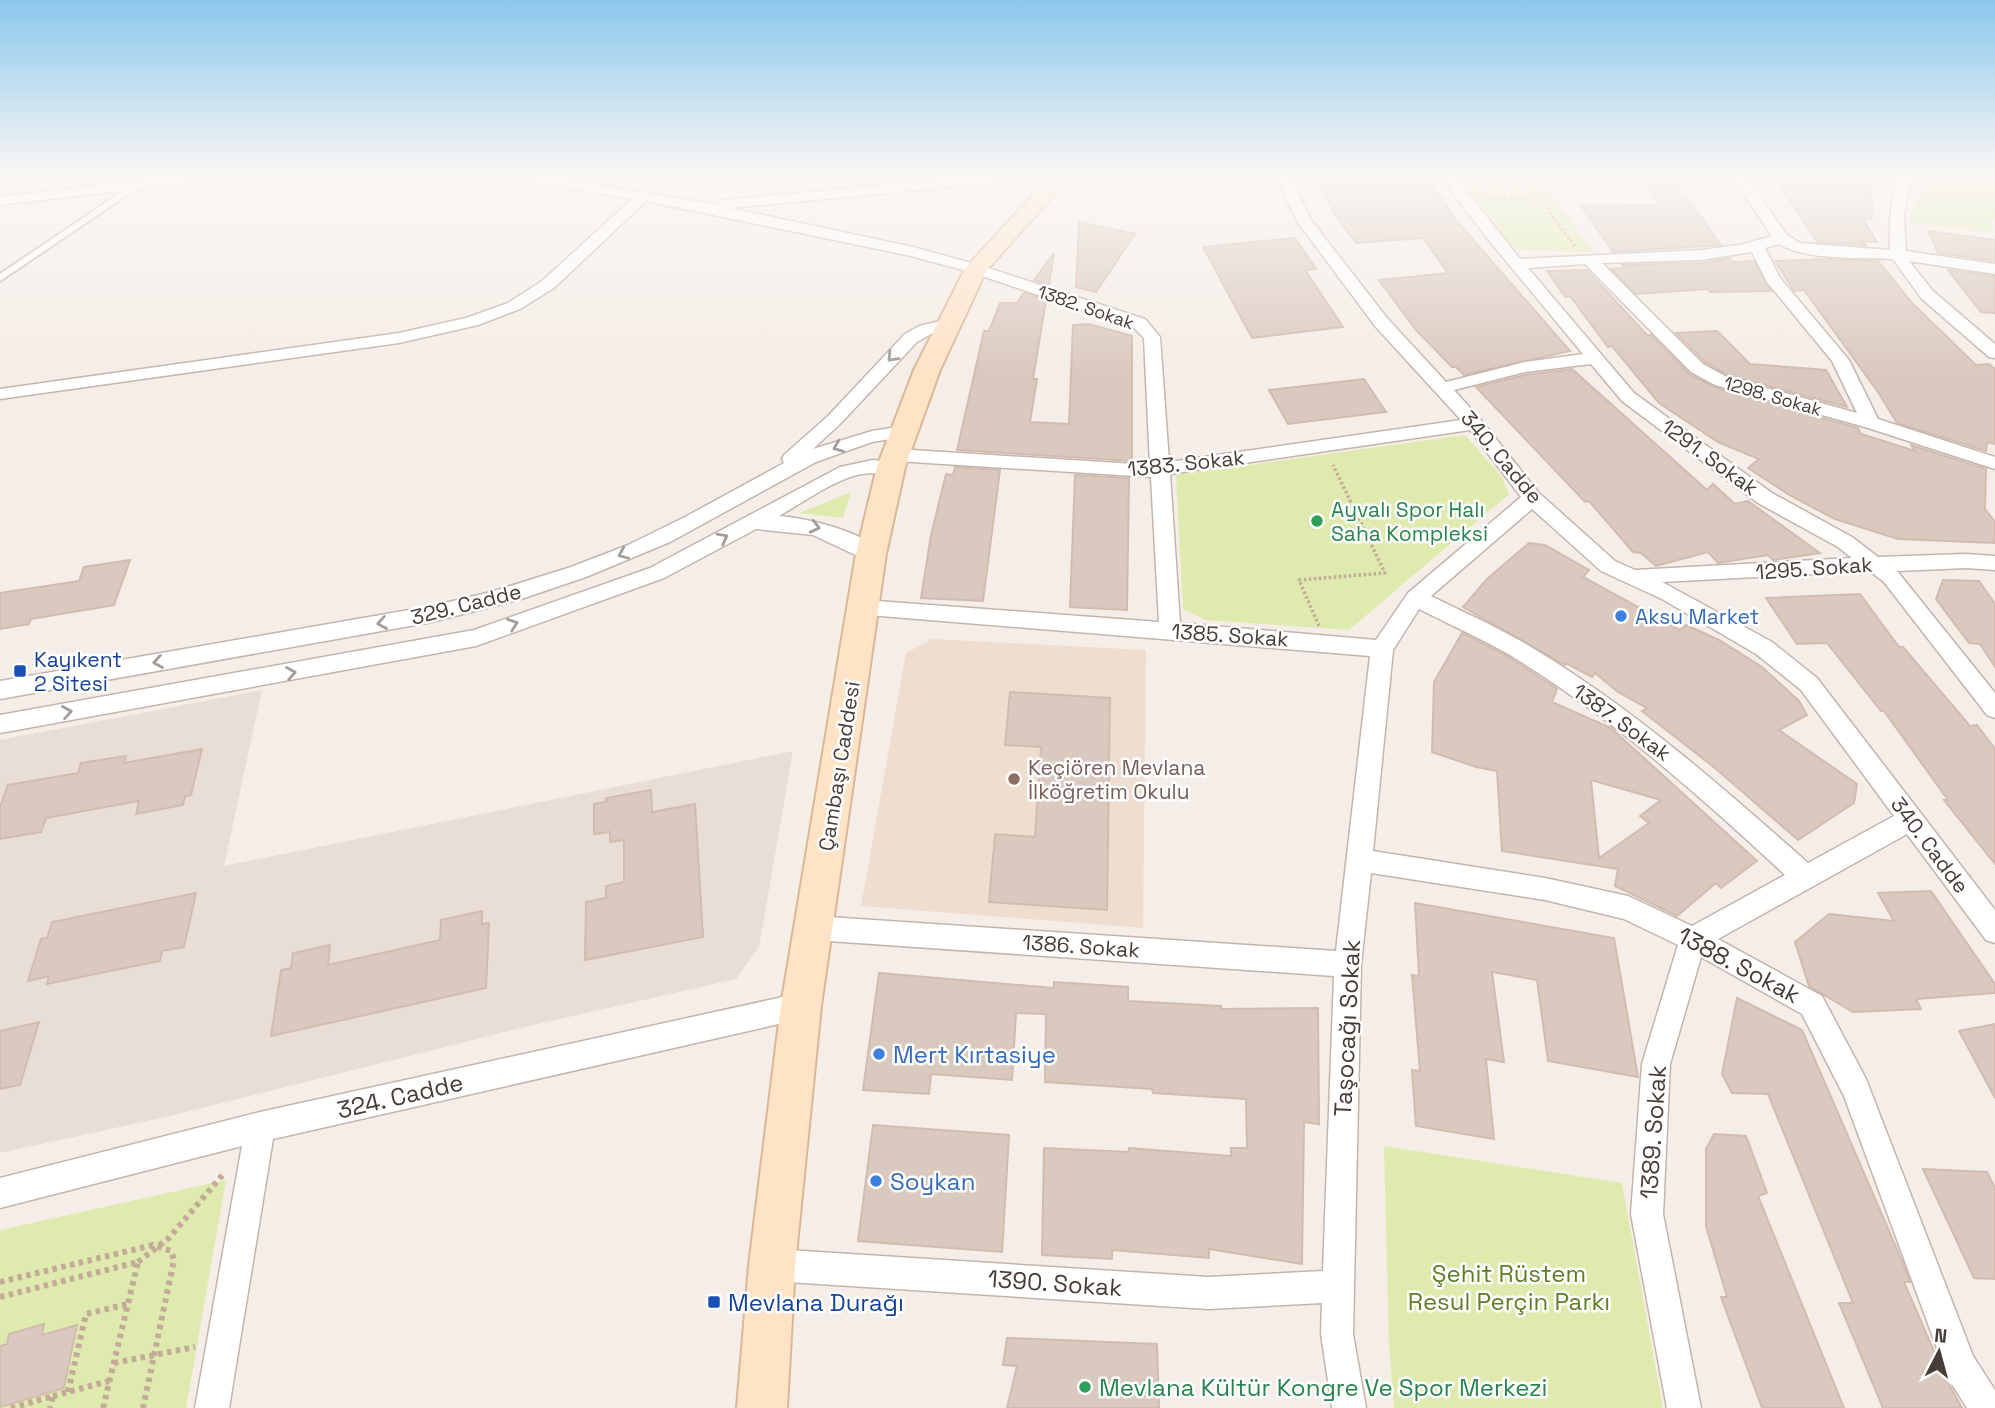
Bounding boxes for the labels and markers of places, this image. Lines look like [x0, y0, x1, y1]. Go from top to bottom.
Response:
place label: Ayvalı Spor Halı Saha Kompleksi [1331, 496, 1488, 547]
marker: Ayvalı Spor Halı Saha Kompleksi [1309, 513, 1325, 529]
place label: Aksu Market [1635, 603, 1759, 630]
marker: Aksu Market [1613, 608, 1629, 624]
place label: Kayıkent 2 Sitesi [34, 646, 122, 697]
marker: Kayıkent 2 Sitesi [12, 663, 28, 679]
place label: Keçiören Mevlana İlköğretim Okulu [1028, 754, 1205, 805]
marker: Keçiören Mevlana İlköğretim Okulu [1006, 771, 1022, 787]
place label: Mert Kırtasiye [893, 1039, 1056, 1070]
marker: Mert Kırtasiye [871, 1046, 887, 1062]
place label: Soykan [890, 1166, 975, 1197]
marker: Soykan [868, 1173, 884, 1189]
place label: Mevlana Durağı [728, 1287, 904, 1318]
marker: Mevlana Durağı [706, 1294, 722, 1310]
place label: Mevlana Kültür Kongre Ve Spor Merkezi [1099, 1372, 1547, 1403]
marker: Mevlana Kültür Kongre Ve Spor Merkezi [1077, 1379, 1093, 1395]

